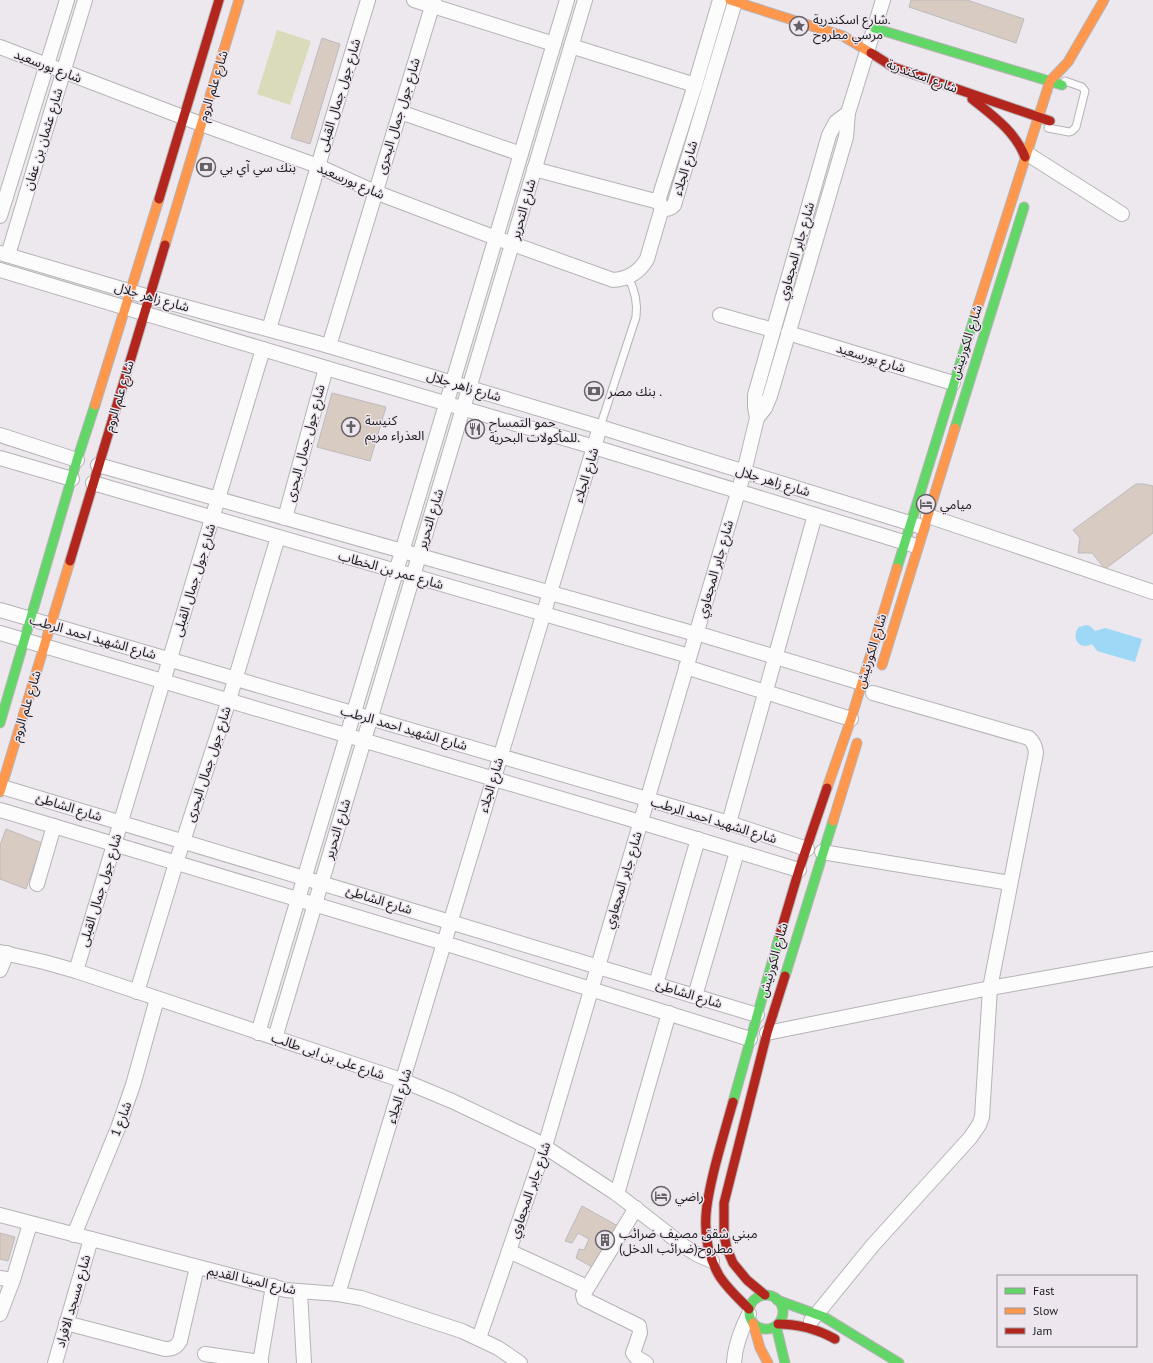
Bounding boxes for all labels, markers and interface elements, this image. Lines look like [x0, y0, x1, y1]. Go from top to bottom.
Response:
place label: شارع اسكندرية. مرسي مطروح [813, 11, 891, 45]
place icon: شارع اسكندرية. مرسي مطروح [788, 15, 810, 37]
street label: شارع جول جمال القبلى [314, 36, 366, 154]
street label: شارع بورسعيد [11, 45, 84, 89]
street label: شارع علم الروم [194, 48, 234, 124]
street label: شارع اسكندرية [883, 55, 960, 99]
street label: شارع جول جمال البحرى [372, 56, 426, 177]
street label: شارع عثمان بن عفان [19, 86, 69, 193]
street label: شارع الجلاء [669, 138, 703, 198]
bank icon: بنك سي آي بي [195, 156, 217, 178]
place label: بنك سي آي بي [220, 159, 296, 178]
street label: شارع بورسعيد [314, 159, 387, 205]
street label: شارع التحرير [506, 177, 542, 243]
street label: شارع جابر المجعاوي [774, 200, 820, 302]
street label: شارع زاهر جلال [112, 278, 191, 318]
street label: شارع الكورنيش [946, 303, 988, 382]
street label: شارع بورسعيد [834, 339, 908, 379]
street label: شارع علم الروم [100, 358, 140, 434]
street label: شارع زاهر جلال [424, 367, 503, 407]
bank icon: بنك مصر . [583, 380, 605, 402]
street label: شارع جول جمال البحرى [281, 382, 331, 504]
place label: بنك مصر . [607, 383, 662, 400]
place label: كنيسة العذراء مريم [365, 412, 424, 446]
place label: حمو التمساح للمأكولات البحرية. [489, 414, 580, 446]
church icon: كنيسة العذراء مريم [340, 416, 362, 438]
restaurant icon: حمو التمساح للمأكولات البحرية. [464, 418, 486, 440]
street label: شارع الجلاء [570, 445, 604, 505]
street label: شارع زاهر جلال [733, 462, 812, 502]
street label: شارع التحرير [412, 487, 449, 553]
hotel icon: ميامي [915, 493, 937, 515]
place label: ميامي [940, 496, 972, 515]
street label: شارع جابر المجعاوي [693, 518, 739, 620]
street label: شارع جول جمال القبلى [169, 521, 221, 639]
street label: شارع عمر بن الخطاب [336, 547, 446, 595]
street label: شارع الشهيد احمد الرطب [27, 611, 158, 665]
street label: شارع الكورنيش [852, 612, 892, 691]
street label: شارع علم الروم [7, 668, 47, 744]
street label: شارع الشهيد احمد الرطب [338, 702, 469, 756]
street label: شارع جول جمال البحرى [181, 704, 237, 825]
street label: شارع الجلاء [475, 755, 509, 815]
street label: شارع الشاطئ [33, 789, 104, 827]
street label: شارع الشهيد احمد الرطب [648, 793, 779, 849]
street label: شارع التحرير [319, 797, 356, 863]
street label: شارع جابر المجعاوي [600, 829, 648, 931]
street label: شارع جول جمال القبلى [75, 831, 127, 949]
street label: شارع الشاطئ [343, 882, 414, 920]
street label: شارع الكورنيش [754, 921, 794, 1000]
street label: شارع الشاطئ [653, 976, 724, 1014]
street label: شارع على بن ابى طالب [269, 1029, 387, 1085]
street label: شارع الجلاء [383, 1066, 417, 1126]
street label: شارع 1 [107, 1099, 137, 1140]
street label: شارع جابر المجعاوي [506, 1140, 556, 1241]
hotel icon: راضي [650, 1185, 672, 1207]
place label: راضي [675, 1188, 704, 1207]
place label: مبني شقق مصيف ضرائب مطروح(ضرائب الدخل) [619, 1225, 758, 1259]
building icon: مبني شقق مصيف ضرائب مطروح(ضرائب الدخل) [594, 1229, 616, 1251]
street label: شارع مسجد الافراد [52, 1253, 96, 1350]
street label: شارع المينا القديم [206, 1262, 298, 1300]
legend [997, 1275, 1137, 1347]
text: Fast [1033, 1283, 1054, 1298]
text: Slow [1033, 1303, 1058, 1318]
text: Jam [1032, 1323, 1052, 1338]

